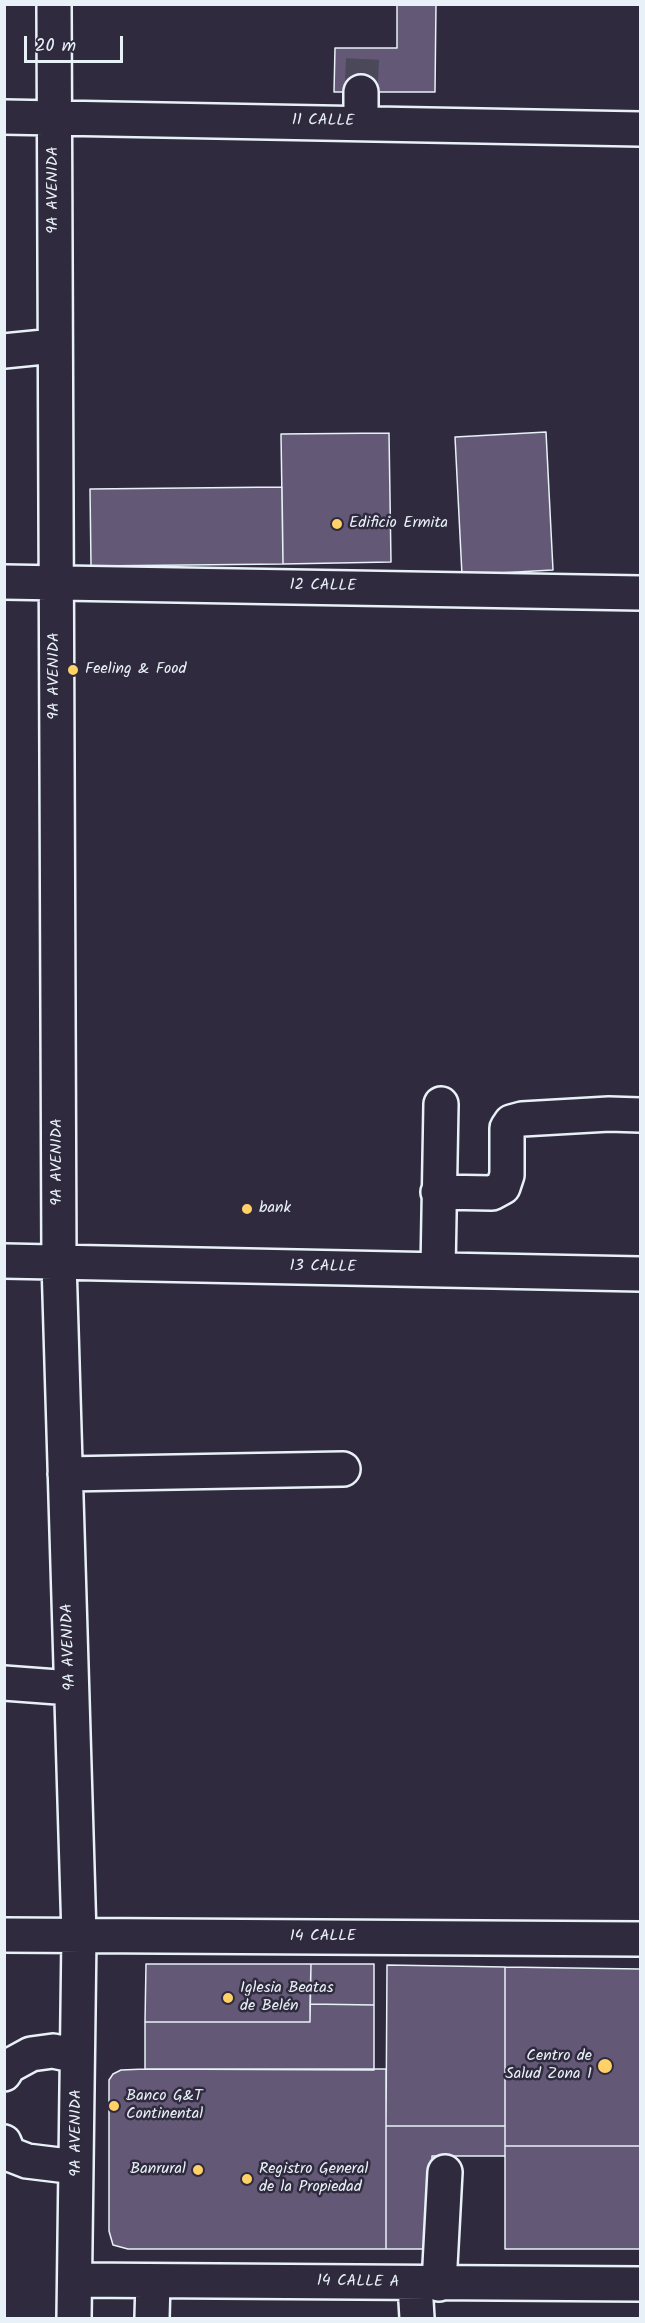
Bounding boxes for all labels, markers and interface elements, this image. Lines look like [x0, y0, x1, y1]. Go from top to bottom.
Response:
scale bar [27, 24, 126, 62]
text: 20 m [35, 32, 76, 61]
street label: 11 CALLE [292, 112, 354, 132]
street label: 9A AVENIDA [44, 146, 64, 234]
place label: Edificio Ermita [349, 514, 448, 534]
marker: Edificio Ermita [330, 517, 344, 531]
street label: 12 CALLE [289, 577, 357, 597]
street label: 9A AVENIDA [45, 632, 65, 720]
place label: Feeling & Food [85, 660, 187, 680]
marker: Feeling & Food [66, 663, 80, 677]
street label: 9A AVENIDA [48, 1118, 68, 1206]
place label: bank [259, 1199, 291, 1219]
marker: bank [240, 1202, 254, 1216]
street label: 13 CALLE [289, 1258, 357, 1278]
street label: 9A AVENIDA [59, 1603, 81, 1691]
street label: 14 CALLE [290, 1927, 356, 1947]
place label: Iglesia Beatas de Belén [240, 1979, 334, 2017]
marker: Iglesia Beatas de Belén [221, 1991, 235, 2005]
place label: Centro de Salud Zona 1 [505, 2047, 592, 2085]
marker: Centro de Salud Zona 1 [596, 2057, 614, 2075]
place label: Banco G&T Continental [126, 2087, 203, 2125]
street label: 9A AVENIDA [67, 2089, 87, 2177]
marker: Banco G&T Continental [107, 2099, 121, 2113]
place label: Banrural [130, 2160, 186, 2180]
place label: Registro General de la Propiedad [259, 2160, 368, 2198]
marker: Banrural [191, 2163, 205, 2177]
marker: Registro General de la Propiedad [240, 2172, 254, 2186]
street label: 14 CALLE A [317, 2273, 399, 2293]

